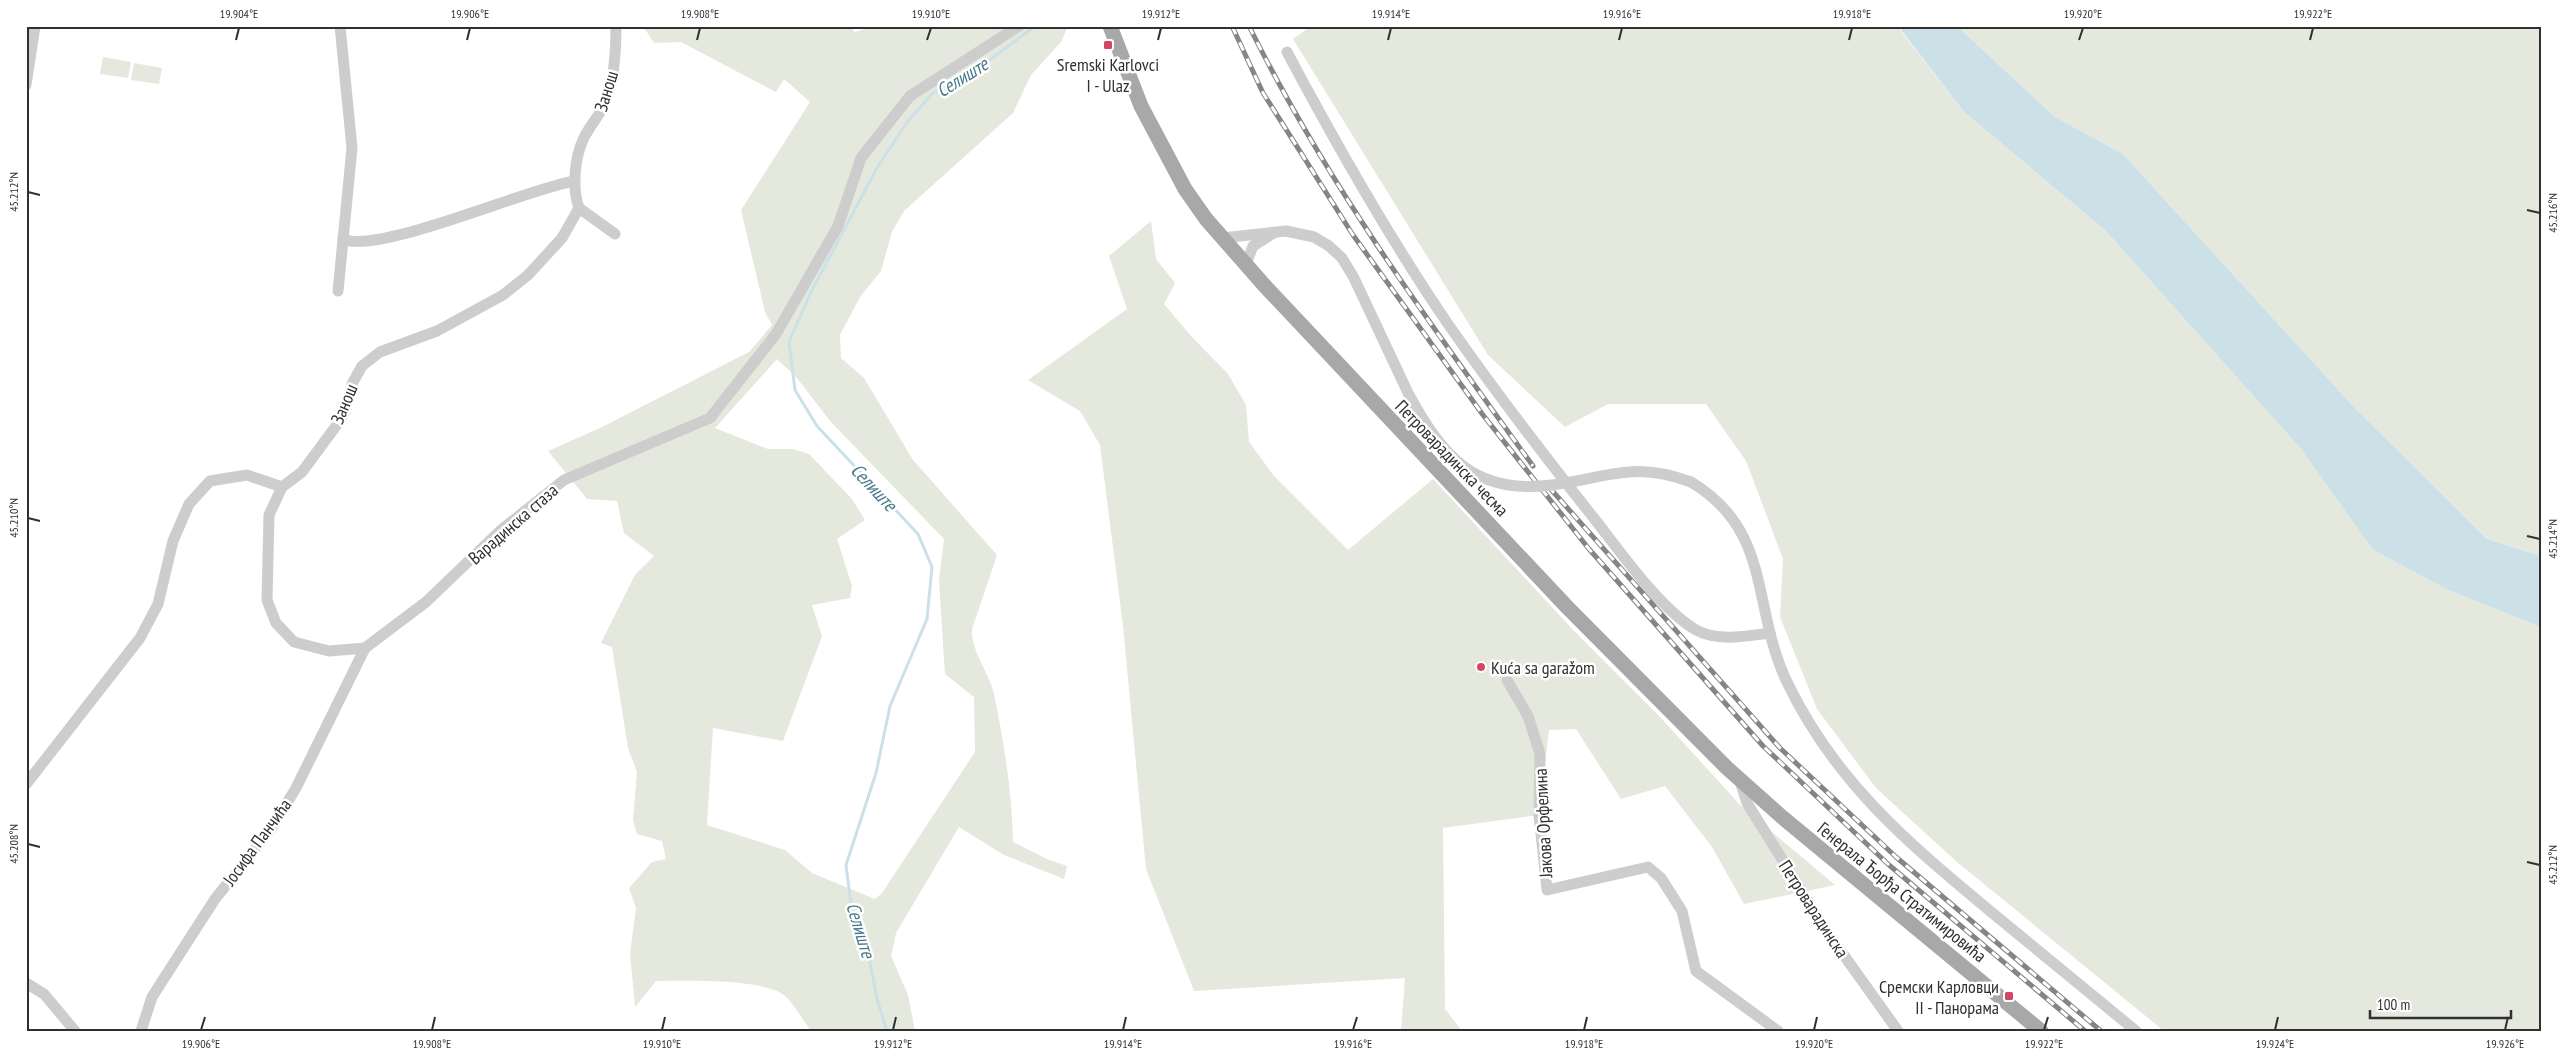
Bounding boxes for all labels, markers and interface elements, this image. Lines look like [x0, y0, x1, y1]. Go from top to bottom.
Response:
text: 19.904°E [220, 6, 258, 21]
text: 19.906°E [451, 6, 489, 21]
text: 19.908°E [681, 6, 719, 21]
text: 19.910°E [912, 6, 950, 21]
text: 19.912°E [1142, 6, 1180, 21]
text: 19.914°E [1372, 6, 1410, 21]
text: 19.916°E [1603, 6, 1641, 21]
text: 19.918°E [1833, 6, 1871, 21]
text: 19.920°E [2064, 6, 2102, 21]
text: 19.922°E [2294, 6, 2332, 21]
marker: Sremski Karlovci I - Ulaz [1102, 39, 1114, 51]
water label: Селиште [932, 51, 993, 102]
place label: Sremski Karlovci I - Ulaz [1057, 53, 1159, 97]
street label: Занош [589, 68, 623, 114]
text: 45.212°N [6, 172, 21, 212]
text: 45.216°N [2545, 193, 2560, 233]
street label: Занош [325, 380, 363, 428]
street label: Петроварадинска чесма [1391, 395, 1513, 521]
water label: Селиште [846, 458, 903, 517]
street label: Варадинска стаза [463, 479, 563, 569]
text: 45.210°N [6, 498, 21, 538]
text: 45.214°N [2545, 519, 2560, 559]
place label: Kuća sa garažom [1491, 656, 1595, 679]
marker: Kuća sa garažom [1475, 661, 1487, 673]
street label: Јакова Орфелина [1529, 768, 1557, 879]
street label: Јосифа Панчића [217, 794, 296, 891]
street label: Генерала Ђорђа Стратимировића [1813, 817, 1991, 967]
text: 45.208°N [6, 824, 21, 864]
text: 45.212°N [2545, 845, 2560, 885]
street label: Петроварадинска [1774, 856, 1854, 962]
water label: Селиште [841, 899, 881, 962]
place label: Сремски Карловци II - Панорама [1879, 975, 1999, 1019]
scale bar [2370, 987, 2511, 1019]
marker: Сремски Карловци II - Панорама [2003, 990, 2015, 1002]
text: 100 m [2377, 995, 2410, 1014]
text: 19.906°E [182, 1036, 220, 1051]
text: 19.908°E [413, 1036, 451, 1051]
text: 19.910°E [643, 1036, 681, 1051]
text: 19.912°E [874, 1036, 912, 1051]
text: 19.914°E [1104, 1036, 1142, 1051]
text: 19.916°E [1334, 1036, 1372, 1051]
text: 19.918°E [1565, 1036, 1603, 1051]
text: 19.920°E [1795, 1036, 1833, 1051]
text: 19.922°E [2025, 1036, 2063, 1051]
text: 19.924°E [2256, 1036, 2294, 1051]
text: 19.926°E [2486, 1036, 2524, 1051]

